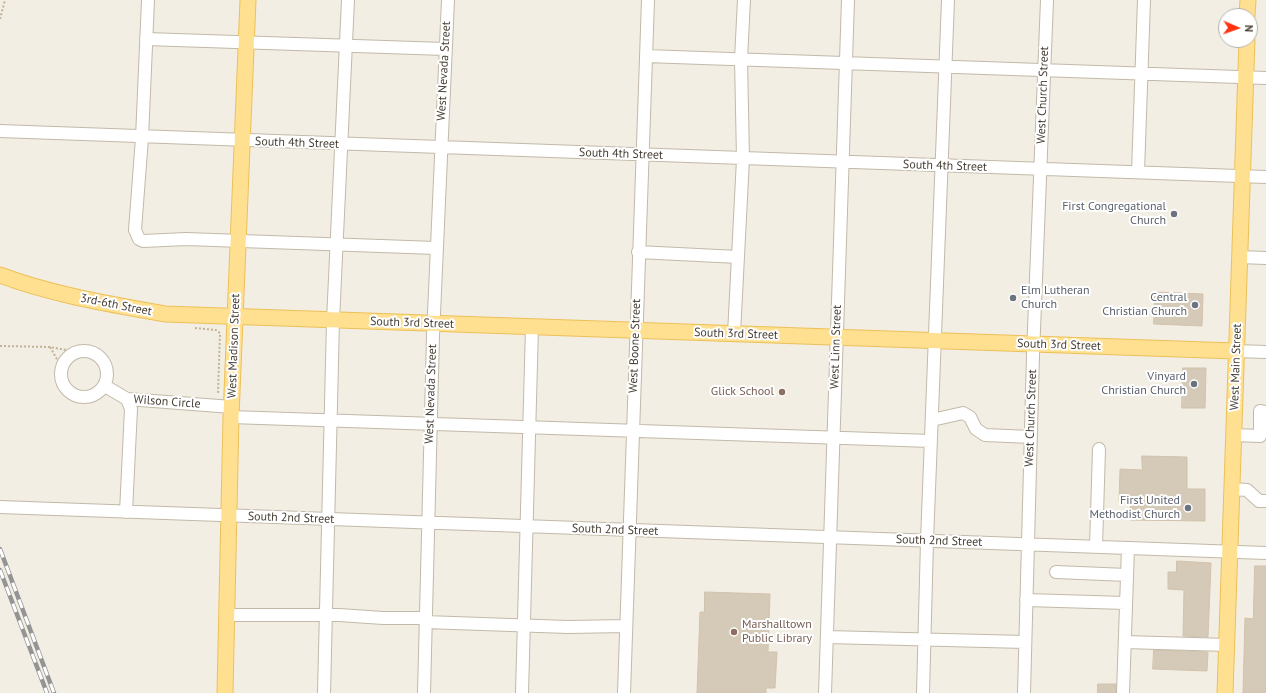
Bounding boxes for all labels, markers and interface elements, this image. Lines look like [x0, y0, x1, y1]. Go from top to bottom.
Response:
north arrow [1218, 8, 1258, 48]
street label: West Nevada Street [434, 21, 454, 121]
text: N [1242, 25, 1256, 32]
street label: West Church Street [1034, 46, 1052, 144]
street label: South 4th Street [255, 134, 339, 152]
street label: South 4th Street [579, 145, 663, 163]
street label: South 4th Street [903, 157, 987, 175]
place label: First Congregational Church [1062, 200, 1166, 228]
marker: First Congregational Church [1169, 209, 1179, 219]
place label: Elm Lutheran Church [1021, 284, 1090, 312]
street label: 3rd-6th Street [79, 291, 153, 319]
place label: Central Christian Church [1102, 291, 1187, 319]
street label: West Madison Street [225, 293, 243, 399]
marker: Elm Lutheran Church [1008, 293, 1018, 303]
street label: West Boone Street [626, 299, 644, 393]
marker: Central Christian Church [1190, 300, 1200, 310]
street label: West Linn Street [827, 305, 845, 389]
street label: South 3rd Street [370, 314, 454, 332]
street label: West Main Street [1227, 323, 1245, 411]
street label: South 3rd Street [694, 325, 778, 343]
street label: South 3rd Street [1017, 336, 1101, 354]
street label: West Nevada Street [422, 344, 440, 444]
street label: West Church Street [1022, 369, 1040, 467]
place label: Vinyard Christian Church [1101, 370, 1186, 398]
marker: Vinyard Christian Church [1189, 379, 1199, 389]
place label: Glick School [711, 385, 774, 399]
marker: Glick School [777, 387, 787, 397]
street label: Wilson Circle [133, 392, 201, 412]
place label: First United Methodist Church [1089, 494, 1180, 522]
marker: First United Methodist Church [1183, 503, 1193, 513]
street label: South 2nd Street [248, 509, 334, 527]
street label: South 2nd Street [572, 521, 658, 539]
street label: South 2nd Street [896, 532, 982, 550]
place label: Marshalltown Public Library [742, 618, 812, 646]
marker: Marshalltown Public Library [729, 627, 739, 637]

